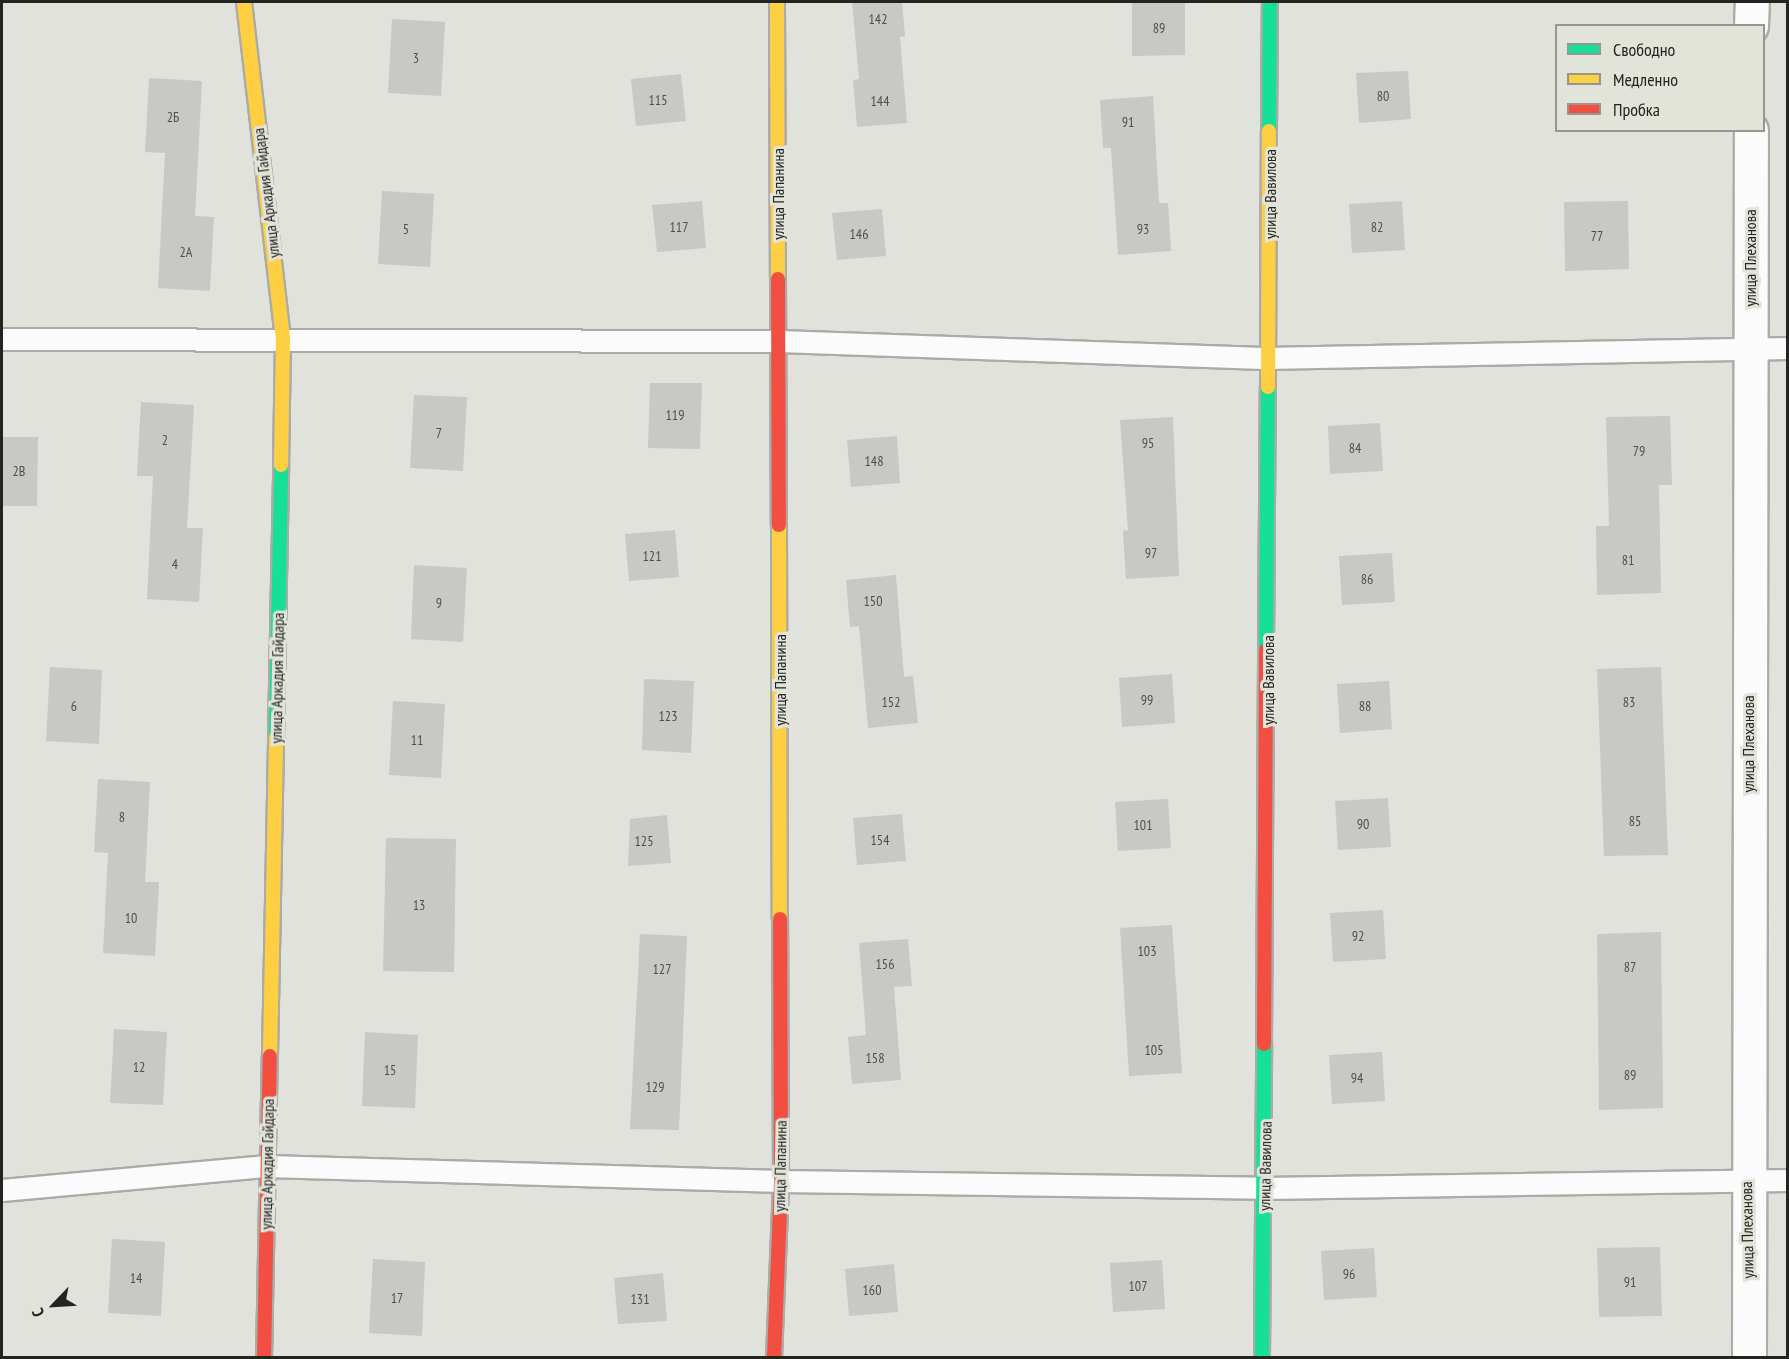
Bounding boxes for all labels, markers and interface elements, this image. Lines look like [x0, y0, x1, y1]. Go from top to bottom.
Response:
house number: 142 [869, 11, 887, 27]
house number: 89 [1153, 20, 1165, 36]
legend [1555, 24, 1765, 132]
text: Свободно [1613, 38, 1675, 61]
house number: 3 [413, 50, 419, 66]
text: Медленно [1613, 68, 1678, 91]
house number: 80 [1377, 88, 1389, 104]
house number: 115 [649, 92, 667, 108]
house number: 144 [871, 93, 889, 109]
text: Пробка [1613, 98, 1660, 121]
house number: 2Б [167, 109, 179, 125]
house number: 91 [1122, 114, 1134, 130]
street label: улица Аркадия Гайдара [248, 127, 284, 259]
street label: улица Папанина [768, 148, 788, 240]
street label: улица Вавилова [1260, 149, 1280, 239]
street label: улица Плеханова [1740, 209, 1760, 307]
house number: 117 [670, 219, 688, 235]
house number: 82 [1371, 219, 1383, 235]
house number: 5 [403, 221, 409, 237]
house number: 93 [1137, 221, 1149, 237]
house number: 146 [850, 226, 868, 242]
house number: 77 [1591, 228, 1603, 244]
house number: 2А [180, 244, 192, 260]
house number: 119 [666, 407, 684, 423]
house number: 7 [436, 425, 442, 441]
house number: 2 [162, 432, 168, 448]
house number: 95 [1142, 435, 1154, 451]
house number: 84 [1349, 440, 1361, 456]
house number: 79 [1633, 443, 1645, 459]
house number: 148 [865, 453, 883, 469]
house number: 2В [13, 463, 25, 479]
house number: 97 [1145, 545, 1157, 561]
house number: 121 [643, 548, 661, 564]
house number: 81 [1622, 552, 1634, 568]
house number: 4 [172, 556, 178, 572]
house number: 86 [1361, 571, 1373, 587]
house number: 150 [864, 593, 882, 609]
house number: 9 [436, 595, 442, 611]
street label: улица Аркадия Гайдара [266, 612, 288, 744]
street label: улица Папанина [770, 634, 790, 726]
street label: улица Вавилова [1258, 635, 1278, 725]
house number: 99 [1141, 692, 1153, 708]
house number: 152 [882, 694, 900, 710]
house number: 83 [1623, 694, 1635, 710]
street label: улица Плеханова [1738, 695, 1758, 793]
house number: 6 [71, 698, 77, 714]
house number: 88 [1359, 698, 1371, 714]
house number: 123 [659, 708, 677, 724]
house number: 11 [411, 732, 423, 748]
house number: 8 [119, 809, 125, 825]
house number: 85 [1629, 813, 1641, 829]
house number: 90 [1357, 816, 1369, 832]
house number: 101 [1134, 817, 1152, 833]
house number: 154 [871, 832, 889, 848]
house number: 125 [635, 833, 653, 849]
house number: 13 [413, 897, 425, 913]
house number: 10 [125, 910, 137, 926]
house number: 92 [1352, 928, 1364, 944]
house number: 103 [1138, 943, 1156, 959]
house number: 156 [876, 956, 894, 972]
house number: 87 [1624, 959, 1636, 975]
house number: 127 [653, 961, 671, 977]
house number: 105 [1145, 1042, 1163, 1058]
house number: 158 [866, 1050, 884, 1066]
house number: 12 [133, 1059, 145, 1075]
house number: 15 [384, 1062, 396, 1078]
house number: 89 [1624, 1067, 1636, 1083]
house number: 94 [1351, 1070, 1363, 1086]
house number: 129 [646, 1079, 664, 1095]
street label: улица Аркадия Гайдара [256, 1098, 278, 1230]
street label: улица Папанина [770, 1120, 790, 1212]
street label: улица Вавилова [1255, 1121, 1275, 1211]
street label: улица Плеханова [1737, 1181, 1757, 1279]
house number: 96 [1343, 1266, 1355, 1282]
house number: 14 [130, 1270, 142, 1286]
house number: 91 [1624, 1274, 1636, 1290]
north arrow [24, 1275, 84, 1335]
house number: 107 [1129, 1278, 1147, 1294]
house number: 160 [863, 1282, 881, 1298]
house number: 17 [391, 1290, 403, 1306]
house number: 131 [631, 1291, 649, 1307]
text: С [27, 1305, 48, 1320]

